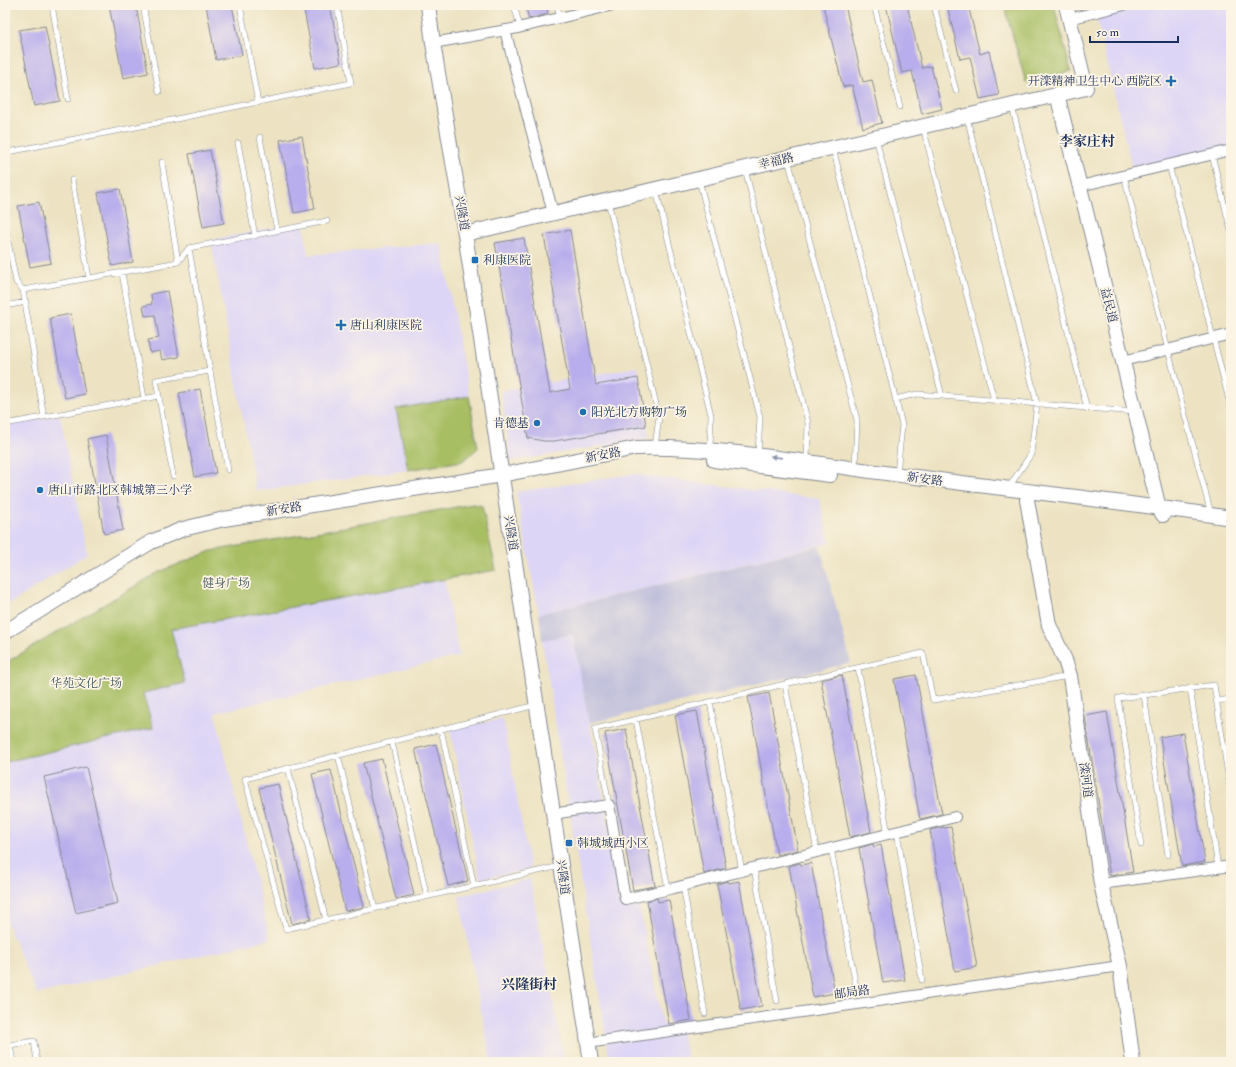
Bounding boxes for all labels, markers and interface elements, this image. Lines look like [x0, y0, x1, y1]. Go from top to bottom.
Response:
scale bar [1090, 18, 1178, 44]
text: 50 m [1096, 25, 1120, 40]
place label: 开滦精神卫生中心 西院区 [1027, 74, 1162, 89]
marker: 开滦精神卫生中心 西院区 [1165, 75, 1177, 87]
district label: 李家庄村 [1059, 133, 1115, 150]
street label: 幸福路 [757, 150, 795, 173]
street label: 兴隆道 [451, 194, 472, 232]
place label: 利康医院 [483, 253, 531, 268]
marker: 利康医院 [470, 255, 480, 265]
street label: 益民道 [1097, 286, 1120, 324]
place label: 唐山利康医院 [350, 318, 422, 333]
marker: 唐山利康医院 [335, 319, 347, 331]
place label: 阳光北方购物广场 [591, 405, 687, 420]
marker: 阳光北方购物广场 [578, 407, 588, 417]
place label: 肯德基 [493, 416, 529, 431]
marker: 肯德基 [532, 418, 542, 428]
street label: 新安路 [584, 445, 622, 466]
one-way arrow [770, 454, 782, 460]
street label: 新安路 [906, 470, 944, 489]
place label: 唐山市路北区韩城第三小学 [48, 483, 192, 498]
marker: 唐山市路北区韩城第三小学 [35, 485, 45, 495]
street label: 新安路 [265, 499, 303, 520]
street label: 兴隆道 [500, 514, 521, 552]
park label: 健身广场 [202, 576, 250, 591]
park label: 华苑文化广场 [50, 676, 122, 691]
street label: 滦河道 [1076, 761, 1095, 799]
place label: 韩城城西小区 [577, 836, 649, 851]
marker: 韩城城西小区 [564, 838, 574, 848]
street label: 兴隆道 [553, 858, 572, 896]
district label: 兴隆街村 [501, 976, 557, 993]
street label: 邮局路 [833, 983, 871, 1002]

